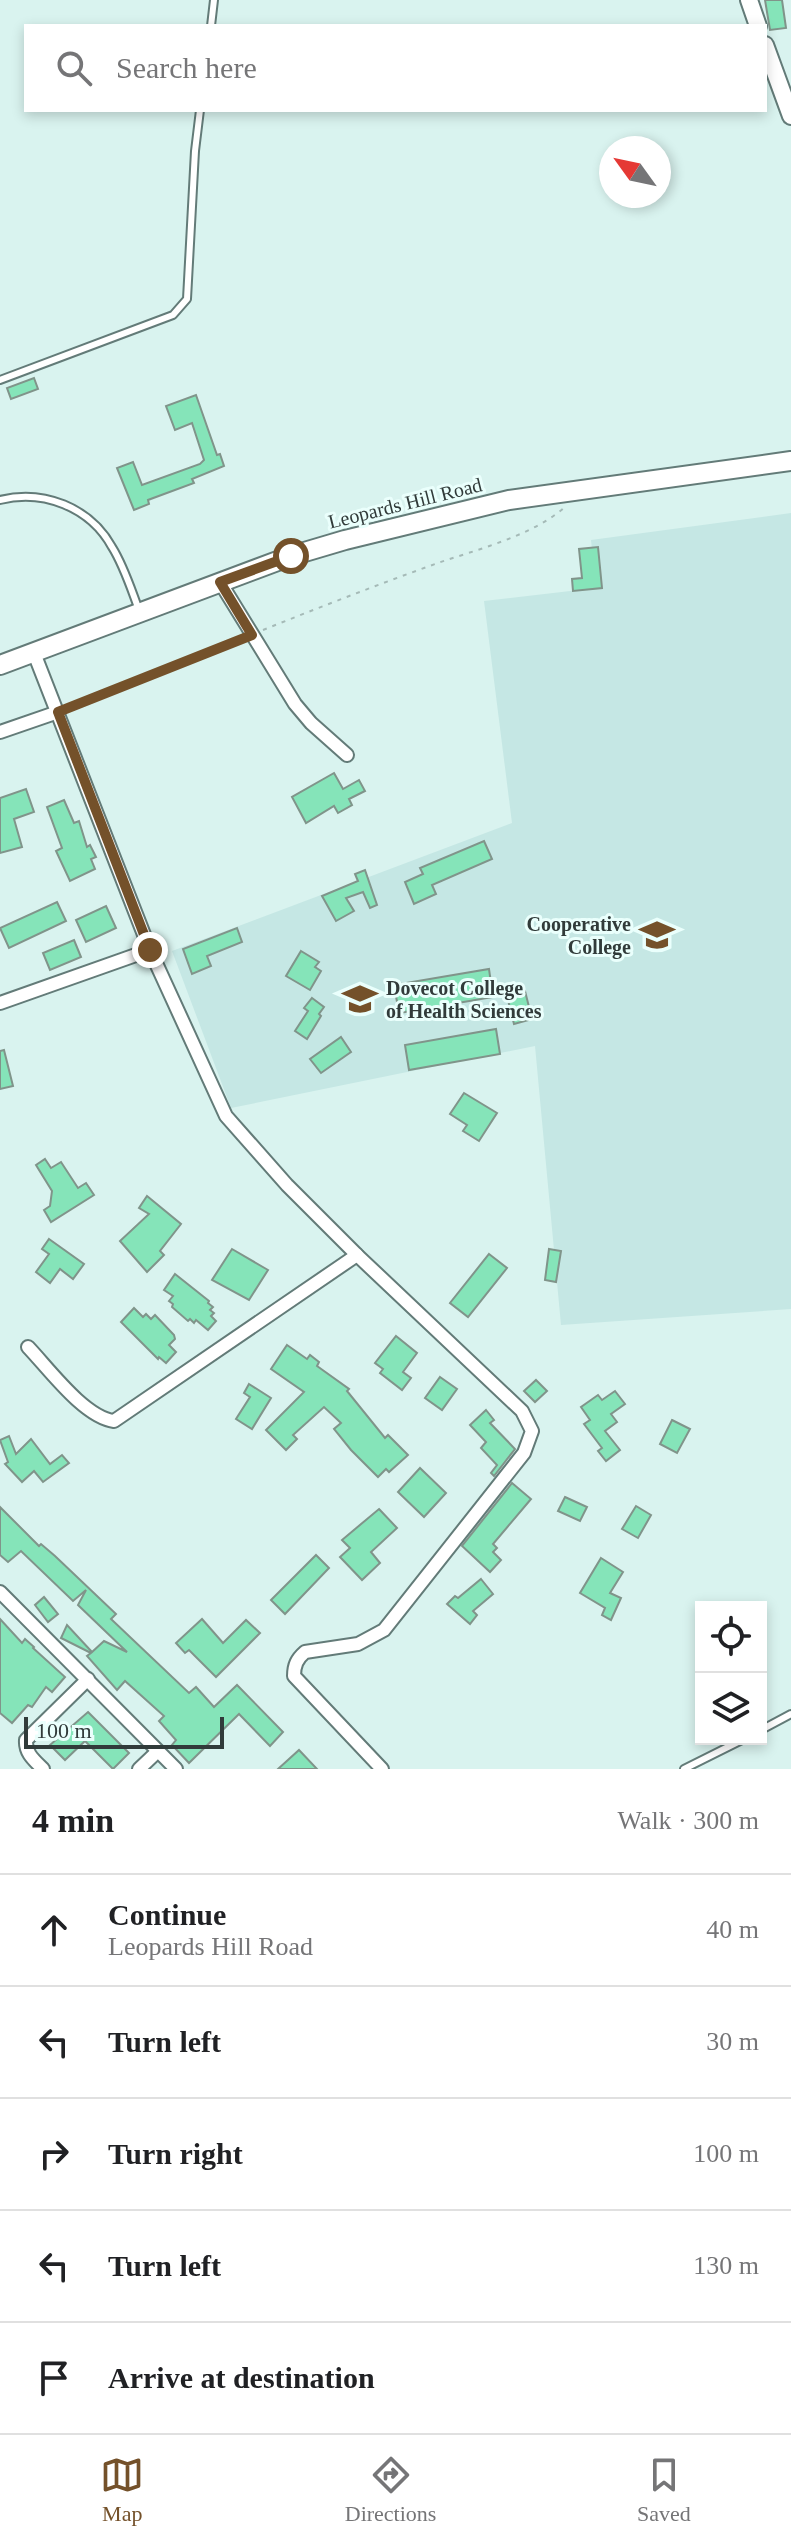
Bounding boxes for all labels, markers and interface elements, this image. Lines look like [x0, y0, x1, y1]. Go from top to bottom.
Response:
search box [24, 24, 767, 112]
icon: search [52, 46, 96, 90]
text: Search here [116, 51, 257, 84]
north arrow [599, 136, 671, 208]
street label: Leopards Hill Road [326, 473, 484, 534]
route start [273, 538, 309, 574]
place label: Cooperative College [527, 913, 631, 959]
school or university icon: Cooperative College [638, 916, 676, 954]
route end [132, 932, 168, 968]
place label: Dovecot College of Health Sciences [386, 977, 542, 1022]
school or university icon: Dovecot College of Health Sciences [341, 980, 379, 1018]
map controls [695, 1601, 767, 1745]
button: locate [695, 1601, 767, 1673]
button: layers [695, 1673, 767, 1745]
scale bar [24, 1713, 224, 1749]
text: 100 m [36, 1718, 92, 1743]
text: 4 min [32, 1802, 114, 1839]
text: Walk · 300 m [617, 1806, 759, 1835]
text: Continue [108, 1898, 226, 1931]
icon: ahead [32, 1908, 76, 1952]
text: 40 m [706, 1915, 759, 1944]
text: Leopards Hill Road [108, 1932, 313, 1961]
icon: left [32, 2020, 76, 2064]
text: Turn left [108, 2025, 221, 2058]
text: 30 m [706, 2027, 759, 2056]
icon: right [32, 2132, 76, 2176]
text: Turn right [108, 2137, 243, 2170]
text: 100 m [693, 2139, 759, 2168]
icon: left [32, 2244, 76, 2288]
text: Turn left [108, 2249, 221, 2282]
text: 130 m [693, 2251, 759, 2280]
icon: arrive [32, 2356, 76, 2400]
text: Arrive at destination [108, 2361, 375, 2394]
tab: Map [100, 2453, 144, 2527]
tab: Directions [345, 2453, 436, 2527]
tab: Saved [637, 2453, 691, 2527]

